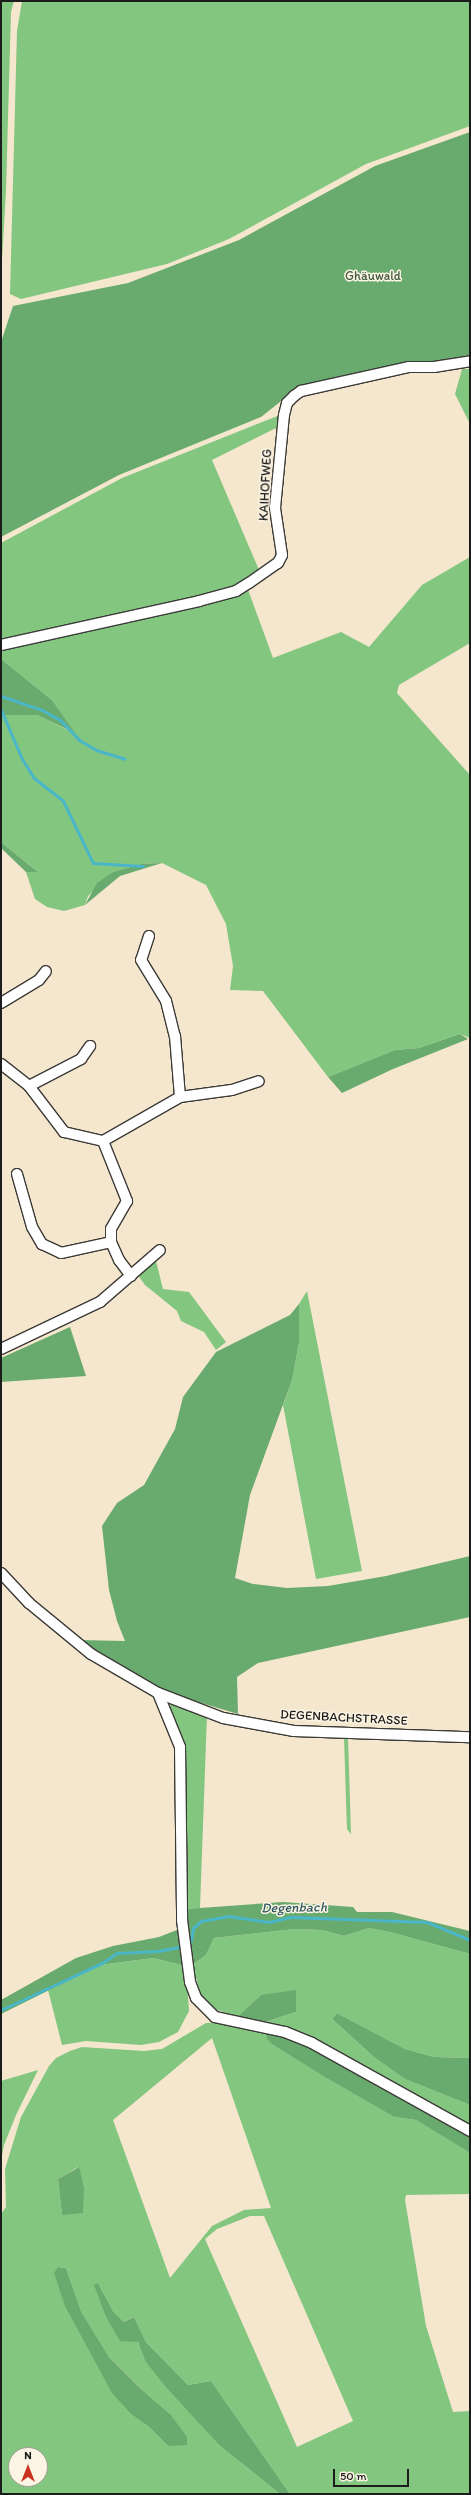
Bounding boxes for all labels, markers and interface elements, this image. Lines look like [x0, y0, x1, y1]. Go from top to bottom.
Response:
park label: Ghäuwald [345, 268, 401, 284]
street label: KAIHOFWEG [256, 449, 276, 521]
street label: DEGENBACHSTRASSE [280, 1707, 408, 1729]
water label: Degenbach [261, 1899, 327, 1917]
north arrow [8, 2447, 48, 2487]
text: N [24, 2449, 32, 2462]
scale bar [335, 2461, 411, 2487]
text: 50 m [340, 2469, 366, 2483]

